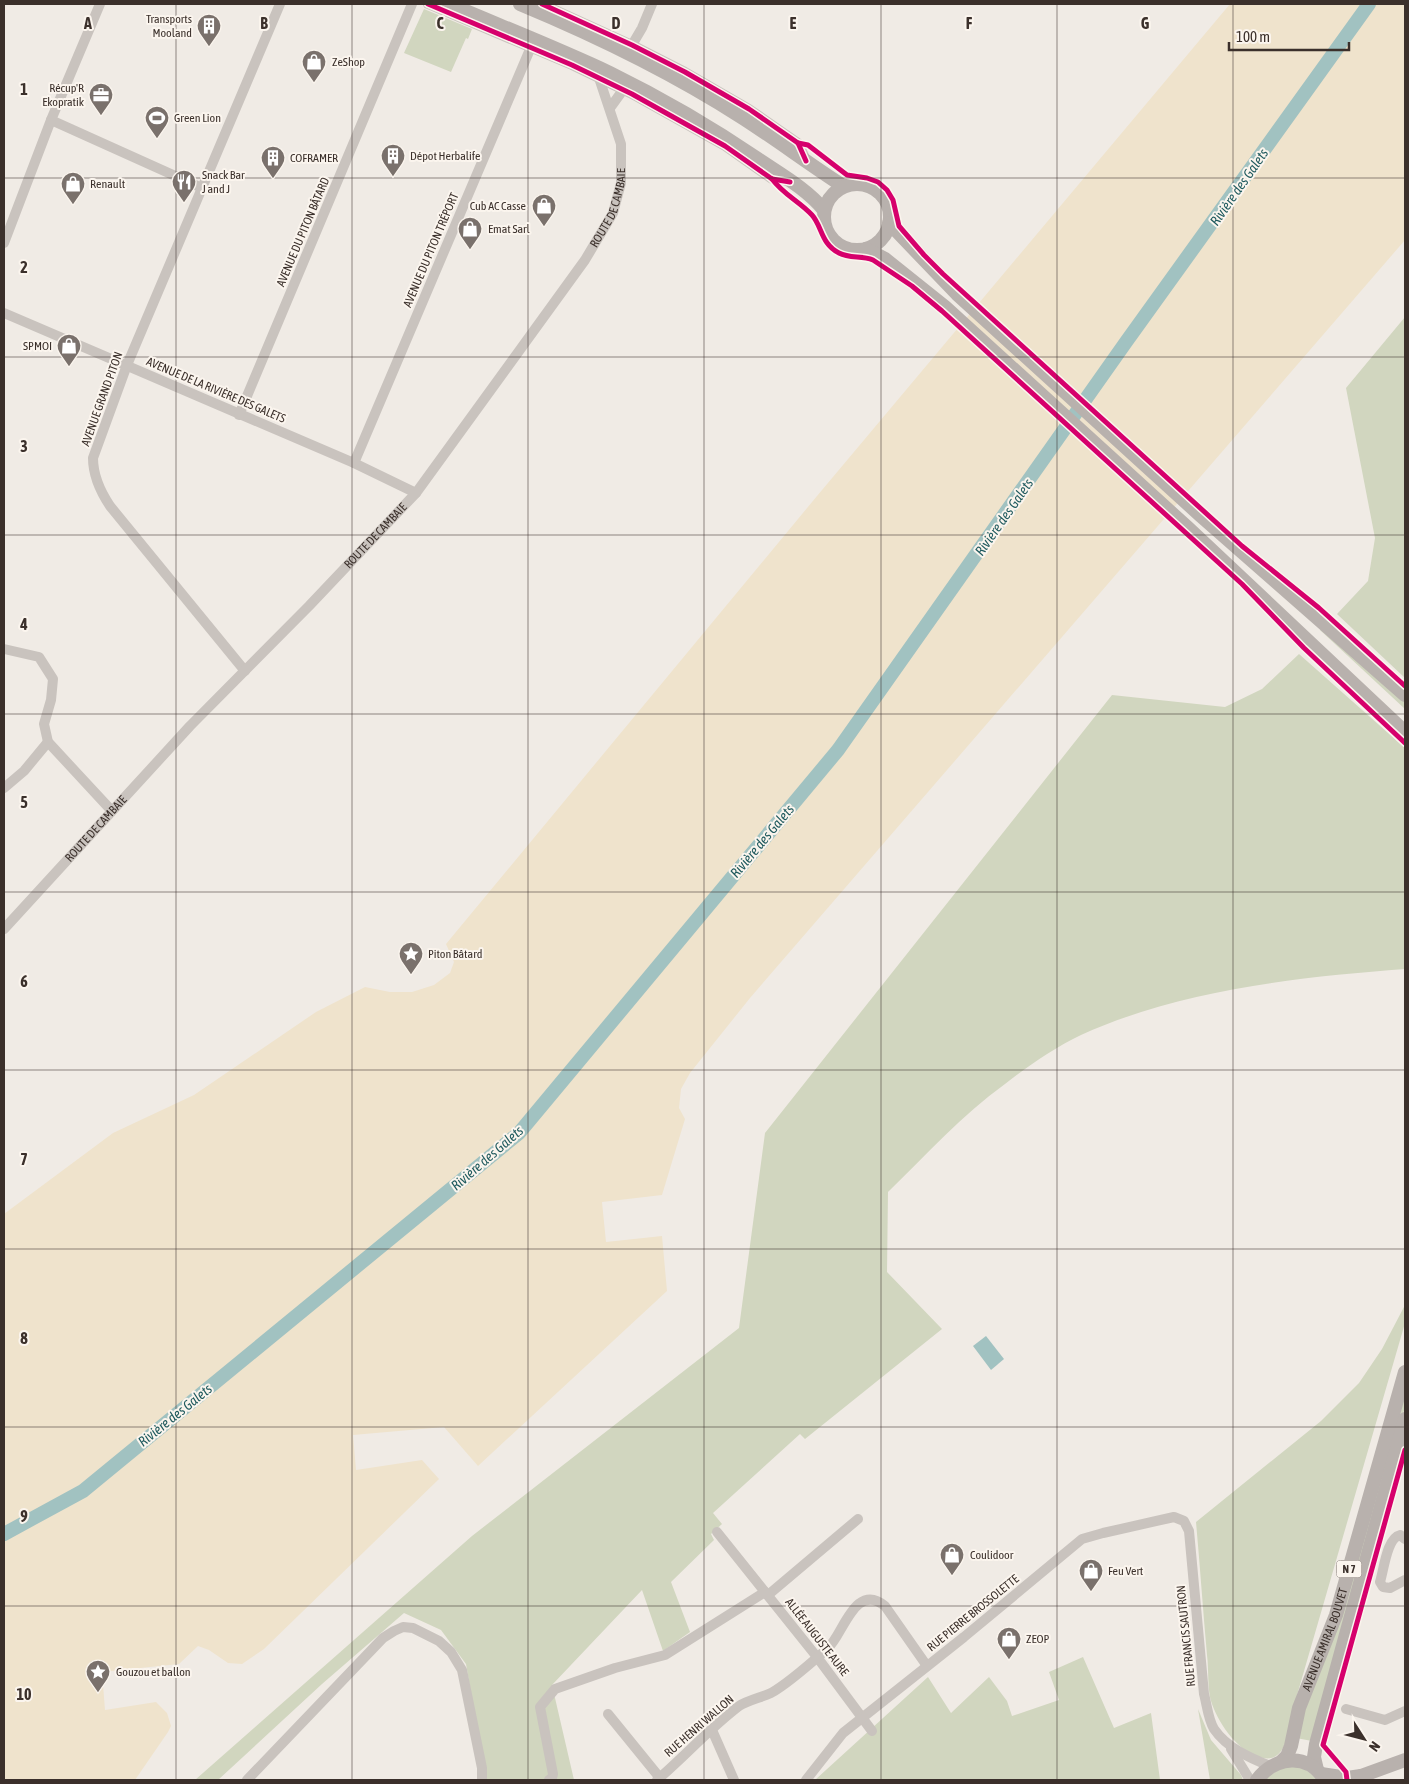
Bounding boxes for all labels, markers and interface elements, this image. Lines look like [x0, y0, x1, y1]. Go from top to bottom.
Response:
place label: Transports Mooland [146, 12, 192, 40]
building icon: Transports Mooland [196, 13, 222, 47]
text: A [83, 14, 92, 32]
text: B [260, 14, 268, 32]
text: C [436, 14, 444, 32]
text: D [612, 14, 621, 32]
text: E [790, 14, 797, 32]
text: F [966, 14, 973, 32]
text: G [1141, 14, 1150, 32]
scale bar [1229, 20, 1349, 52]
text: 100 m [1236, 28, 1270, 45]
shop icon: ZeShop [301, 49, 327, 83]
place label: ZeShop [332, 55, 365, 69]
text: 1 [20, 80, 28, 98]
place label: Récup'R Ekopratik [42, 81, 85, 109]
office icon: Récup'R Ekopratik [88, 82, 114, 116]
sports icon: Green Lion [144, 105, 170, 139]
place label: Green Lion [174, 111, 221, 125]
building icon: Dépot Herbalife [380, 143, 406, 177]
building icon: COFRAMER [260, 145, 286, 179]
water label: Rivière des Galets [1207, 145, 1271, 229]
place label: Dépot Herbalife [410, 149, 481, 163]
place label: COFRAMER [290, 151, 338, 165]
place label: Snack Bar J and J [202, 168, 245, 196]
street label: ROUTE DE CAMBAIE [587, 168, 628, 250]
restaurant icon: Snack Bar J and J [171, 169, 197, 203]
shop icon: Renault [60, 171, 86, 205]
street label: AVENUE DU PITON BÂTARD [274, 175, 332, 289]
place label: Renault [90, 177, 126, 191]
street label: AVENUE DU PITON TRÉPORT [400, 190, 462, 309]
shop icon: Cub AC Casse [531, 193, 557, 227]
place label: Cub AC Casse [470, 199, 526, 213]
shop icon: Emat Sarl [457, 216, 483, 250]
place label: Emat Sarl [488, 222, 531, 236]
text: 2 [20, 258, 28, 276]
shop icon: SPMOI [56, 333, 82, 367]
place label: SPMOI [23, 339, 52, 353]
street label: AVENUE GRAND PITON [78, 350, 126, 448]
street label: AVENUE DE LA RIVIÈRE DES GALETS [144, 354, 288, 426]
text: 3 [20, 437, 28, 455]
water label: Rivière des Galets [972, 475, 1036, 559]
street label: ROUTE DE CAMBAIE [341, 500, 410, 571]
text: 4 [19, 615, 28, 633]
text: 5 [20, 793, 28, 811]
street label: ROUTE DE CAMBAIE [62, 793, 130, 865]
water label: Rivière des Galets [727, 801, 797, 881]
place icon: Piton Bâtard [398, 941, 424, 975]
place label: Piton Bâtard [428, 947, 482, 961]
text: 6 [20, 972, 28, 990]
water label: Rivière des Galets [448, 1122, 526, 1194]
text: 7 [20, 1150, 28, 1168]
text: 8 [20, 1329, 28, 1347]
water label: Rivière des Galets [135, 1380, 215, 1450]
text: 9 [20, 1507, 28, 1525]
shop icon: Coulidoor [939, 1542, 965, 1576]
place label: Coulidoor [970, 1548, 1014, 1562]
shop icon: Feu Vert [1078, 1558, 1104, 1592]
road number: N 7 [1336, 1560, 1362, 1578]
place label: Feu Vert [1108, 1564, 1144, 1578]
street label: RUE PIERRE BROSSOLETTE [924, 1572, 1022, 1654]
street label: RUE FRANCIS SAUTRON [1174, 1585, 1198, 1687]
street label: AVENUE AMIRAL BOUVET [1299, 1586, 1350, 1693]
street label: ALLÉE AUGUSTE AURE [782, 1595, 852, 1679]
shop icon: ZEOP [996, 1626, 1022, 1660]
place label: ZEOP [1026, 1632, 1050, 1646]
place icon: Gouzou et ballon [85, 1659, 111, 1693]
place label: Gouzou et ballon [116, 1665, 191, 1679]
text: 10 [16, 1685, 32, 1703]
street label: RUE HENRI WALLON [662, 1692, 736, 1760]
north arrow [1339, 1714, 1389, 1764]
text: N [1366, 1739, 1383, 1755]

